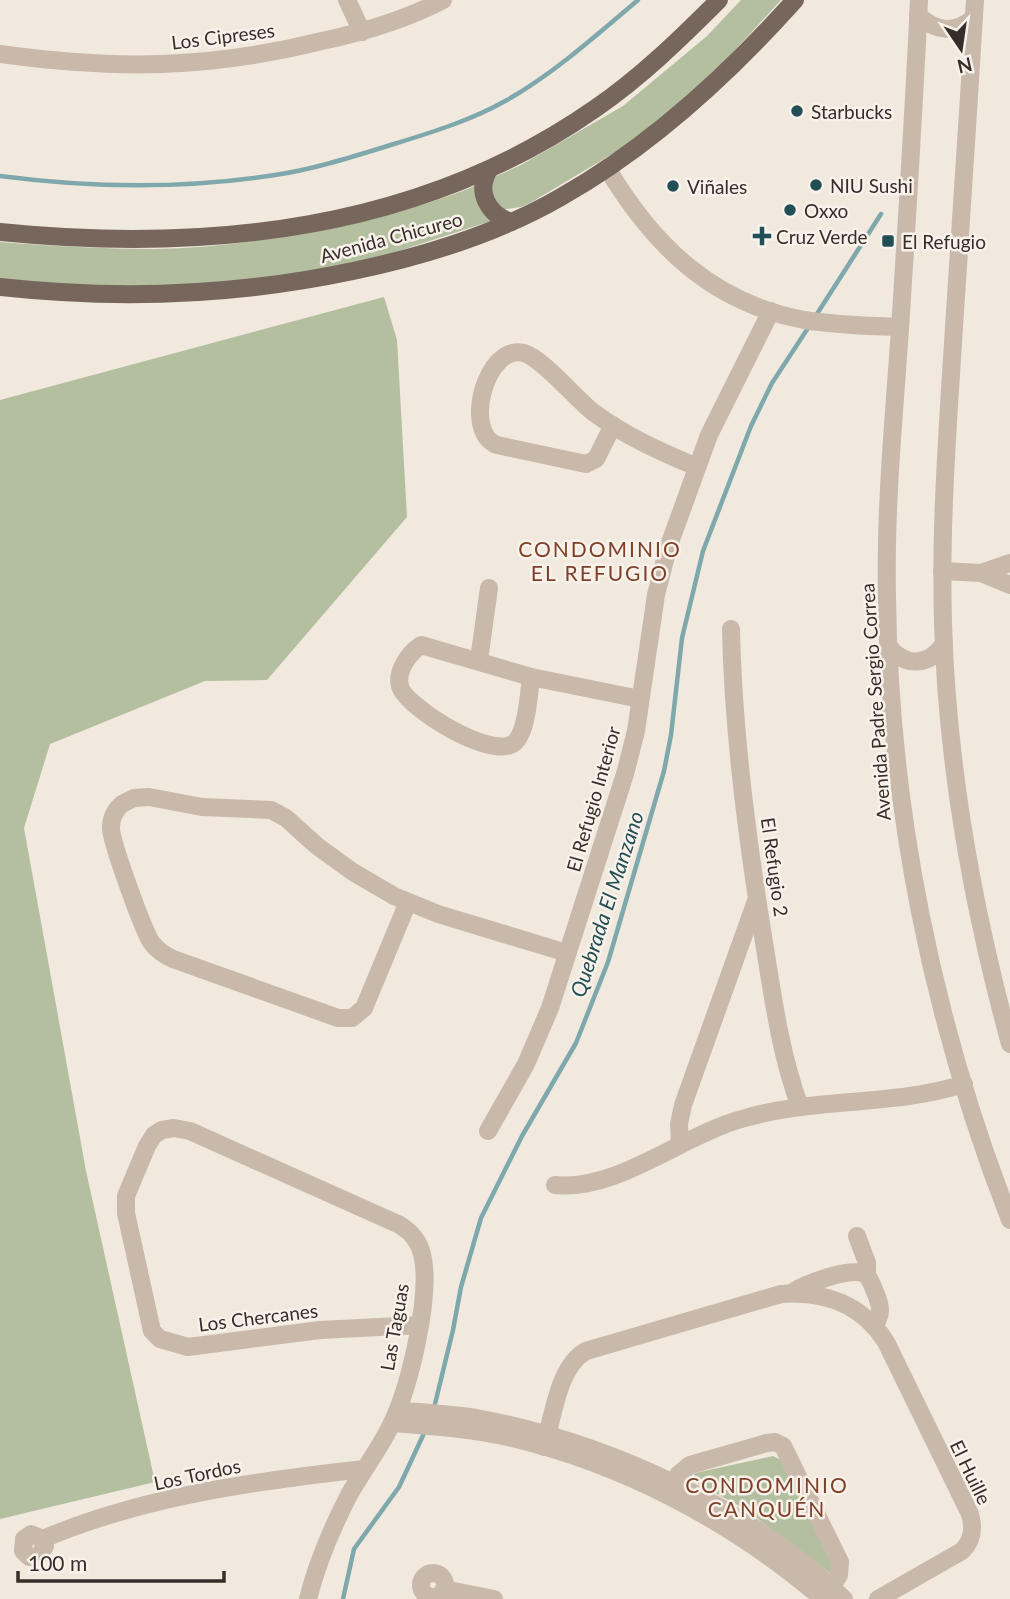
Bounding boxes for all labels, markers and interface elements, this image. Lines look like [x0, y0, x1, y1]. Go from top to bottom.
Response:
north arrow [926, 14, 996, 84]
street label: Los Cipreses [170, 18, 276, 54]
text: N [955, 53, 975, 79]
place label: Starbucks [811, 100, 892, 123]
marker: Starbucks [789, 103, 805, 119]
place label: NIU Sushi [830, 174, 913, 197]
place label: Viñales [687, 175, 747, 198]
marker: NIU Sushi [808, 177, 824, 193]
marker: Viñales [665, 178, 681, 194]
place label: Oxxo [804, 199, 848, 222]
marker: Oxxo [782, 202, 798, 218]
street label: Avenida Chicureo [317, 207, 465, 267]
place label: Cruz Verde [776, 225, 868, 248]
marker: Cruz Verde [754, 228, 770, 244]
place label: El Refugio [902, 230, 986, 253]
marker: El Refugio [880, 233, 896, 249]
district label: CONDOMINIO EL REFUGIO [518, 536, 682, 585]
street label: Avenida Padre Sergio Correa [855, 583, 895, 821]
street label: El Refugio Interior [561, 723, 625, 874]
water label: Quebrada El Manzano [564, 808, 648, 1000]
street label: El Refugio 2 [757, 816, 793, 918]
street label: Las Taguas [375, 1281, 413, 1373]
street label: Los Chercanes [197, 1298, 319, 1336]
street label: El Huille [946, 1436, 996, 1508]
street label: Los Tordos [151, 1454, 243, 1494]
district label: CONDOMINIO CANQUÉN [685, 1472, 849, 1521]
scale bar [18, 1540, 224, 1584]
text: 100 m [28, 1550, 87, 1575]

